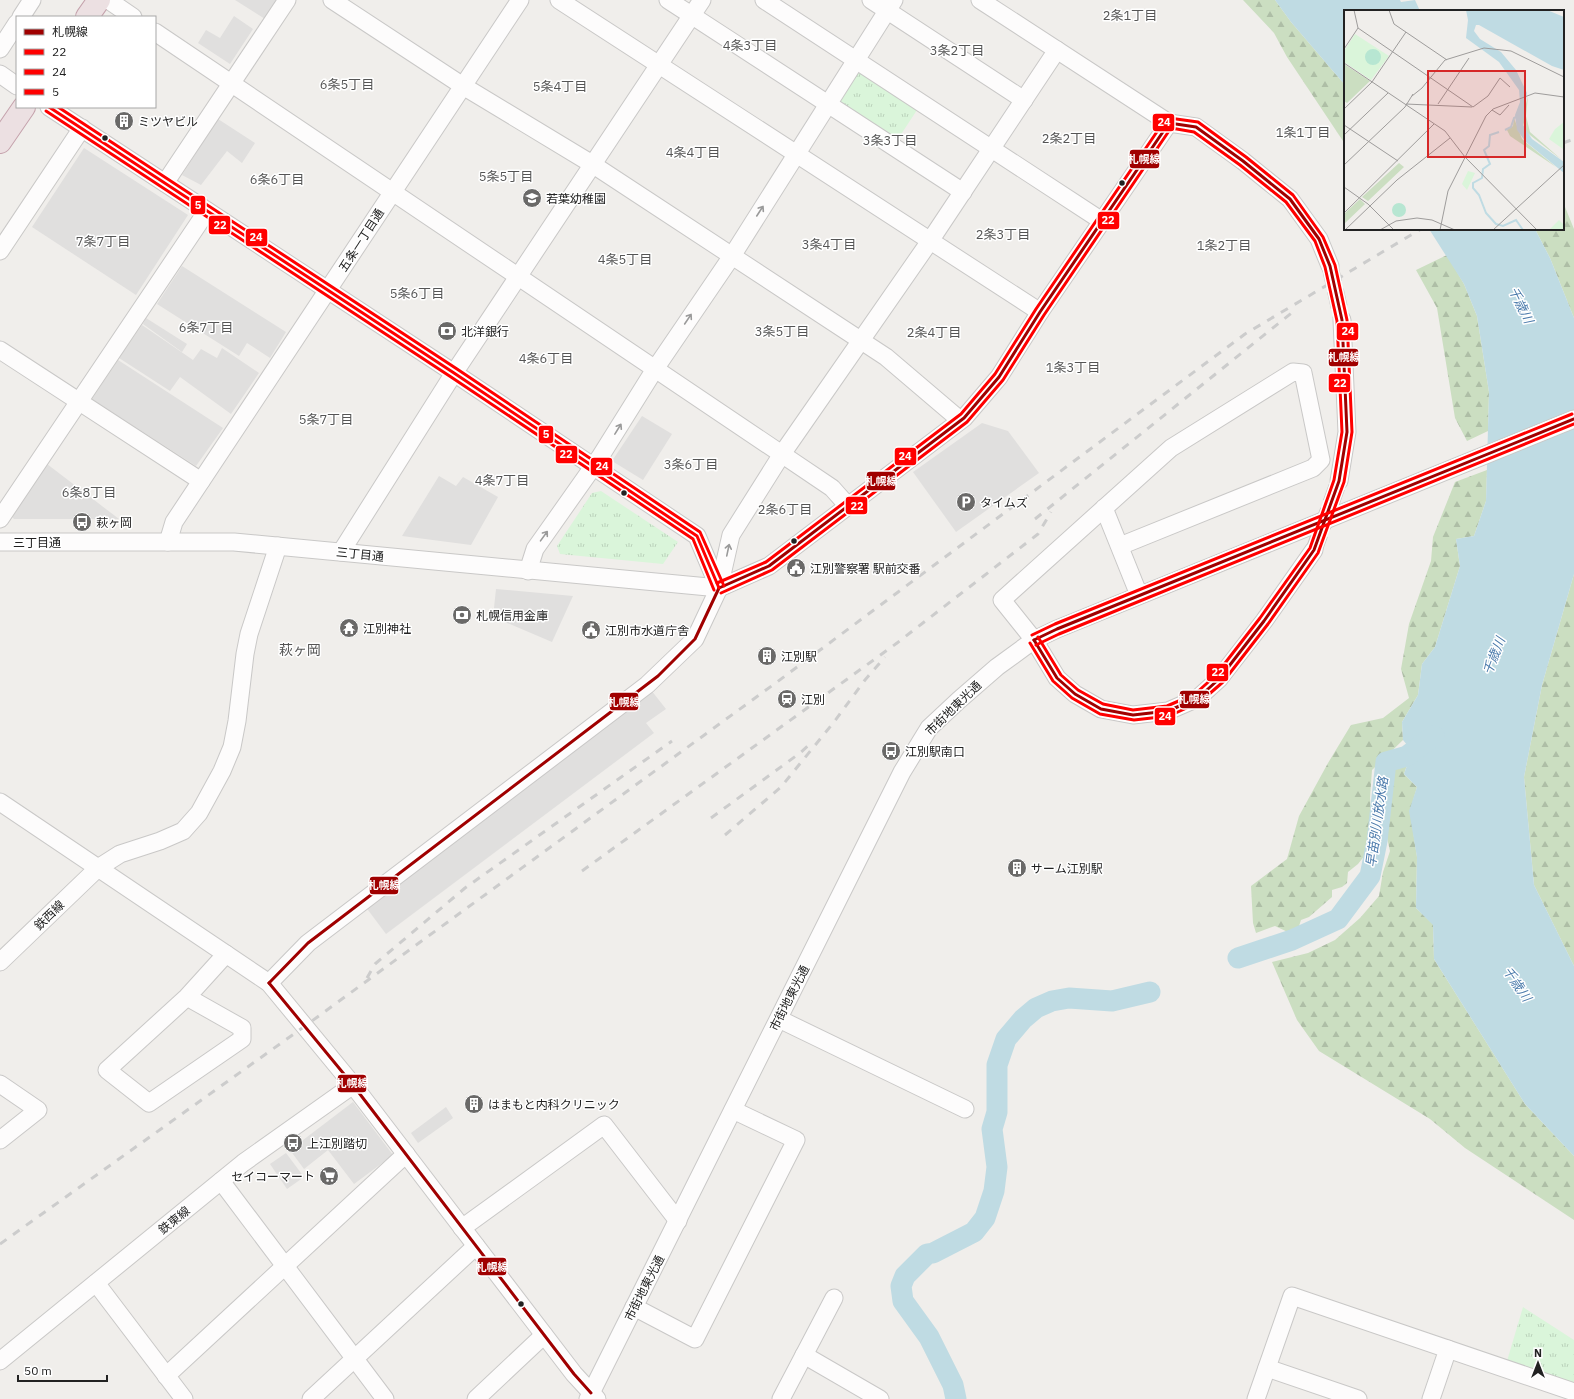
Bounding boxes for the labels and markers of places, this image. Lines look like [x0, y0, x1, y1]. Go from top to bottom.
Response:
building icon: ミツヤビル [113, 110, 135, 132]
place label: ミツヤビル [138, 114, 198, 129]
unlabelled marker [100, 133, 110, 143]
unlabelled marker [1117, 178, 1127, 188]
school or university icon: 若葉幼稚園 [521, 187, 543, 209]
place label: 若葉幼稚園 [546, 191, 606, 206]
bank icon: 北洋銀行 [436, 320, 458, 342]
place label: 北洋銀行 [461, 324, 509, 339]
unlabelled marker [619, 488, 629, 498]
parking icon: タイムズ [955, 491, 977, 513]
place label: タイムズ [980, 495, 1028, 510]
bus stop icon: 萩ヶ岡 [71, 511, 93, 533]
place label: 萩ヶ岡 [96, 515, 132, 530]
unlabelled marker [789, 536, 799, 546]
public building icon: 江別警察署 駅前交番 [785, 557, 807, 579]
place label: 江別警察署 駅前交番 [810, 561, 921, 576]
bank icon: 札幌信用金庫 [451, 604, 473, 626]
place label: 札幌信用金庫 [476, 608, 548, 623]
temple icon: 江別神社 [338, 617, 360, 639]
public building icon: 江別市水道庁舎 [580, 619, 602, 641]
place label: 江別神社 [363, 621, 411, 636]
place label: 江別市水道庁舎 [605, 623, 689, 638]
building icon: 江別駅 [756, 645, 778, 667]
place label: 江別駅 [781, 649, 817, 664]
station icon: 江別 [776, 688, 798, 710]
place label: 江別 [801, 692, 825, 707]
bus stop icon: 江別駅南口 [880, 740, 902, 762]
place label: 江別駅南口 [905, 744, 965, 759]
building icon: サーム江別駅 [1006, 857, 1028, 879]
place label: サーム江別駅 [1031, 861, 1103, 876]
building icon: はまもと内科クリニック [463, 1093, 485, 1115]
place label: はまもと内科クリニック [488, 1097, 620, 1112]
bus stop icon: 上江別踏切 [282, 1132, 304, 1154]
place label: 上江別踏切 [307, 1136, 367, 1151]
supermarket icon: セイコーマート [318, 1165, 340, 1187]
place label: セイコーマート [231, 1169, 315, 1184]
unlabelled marker [516, 1299, 526, 1309]

